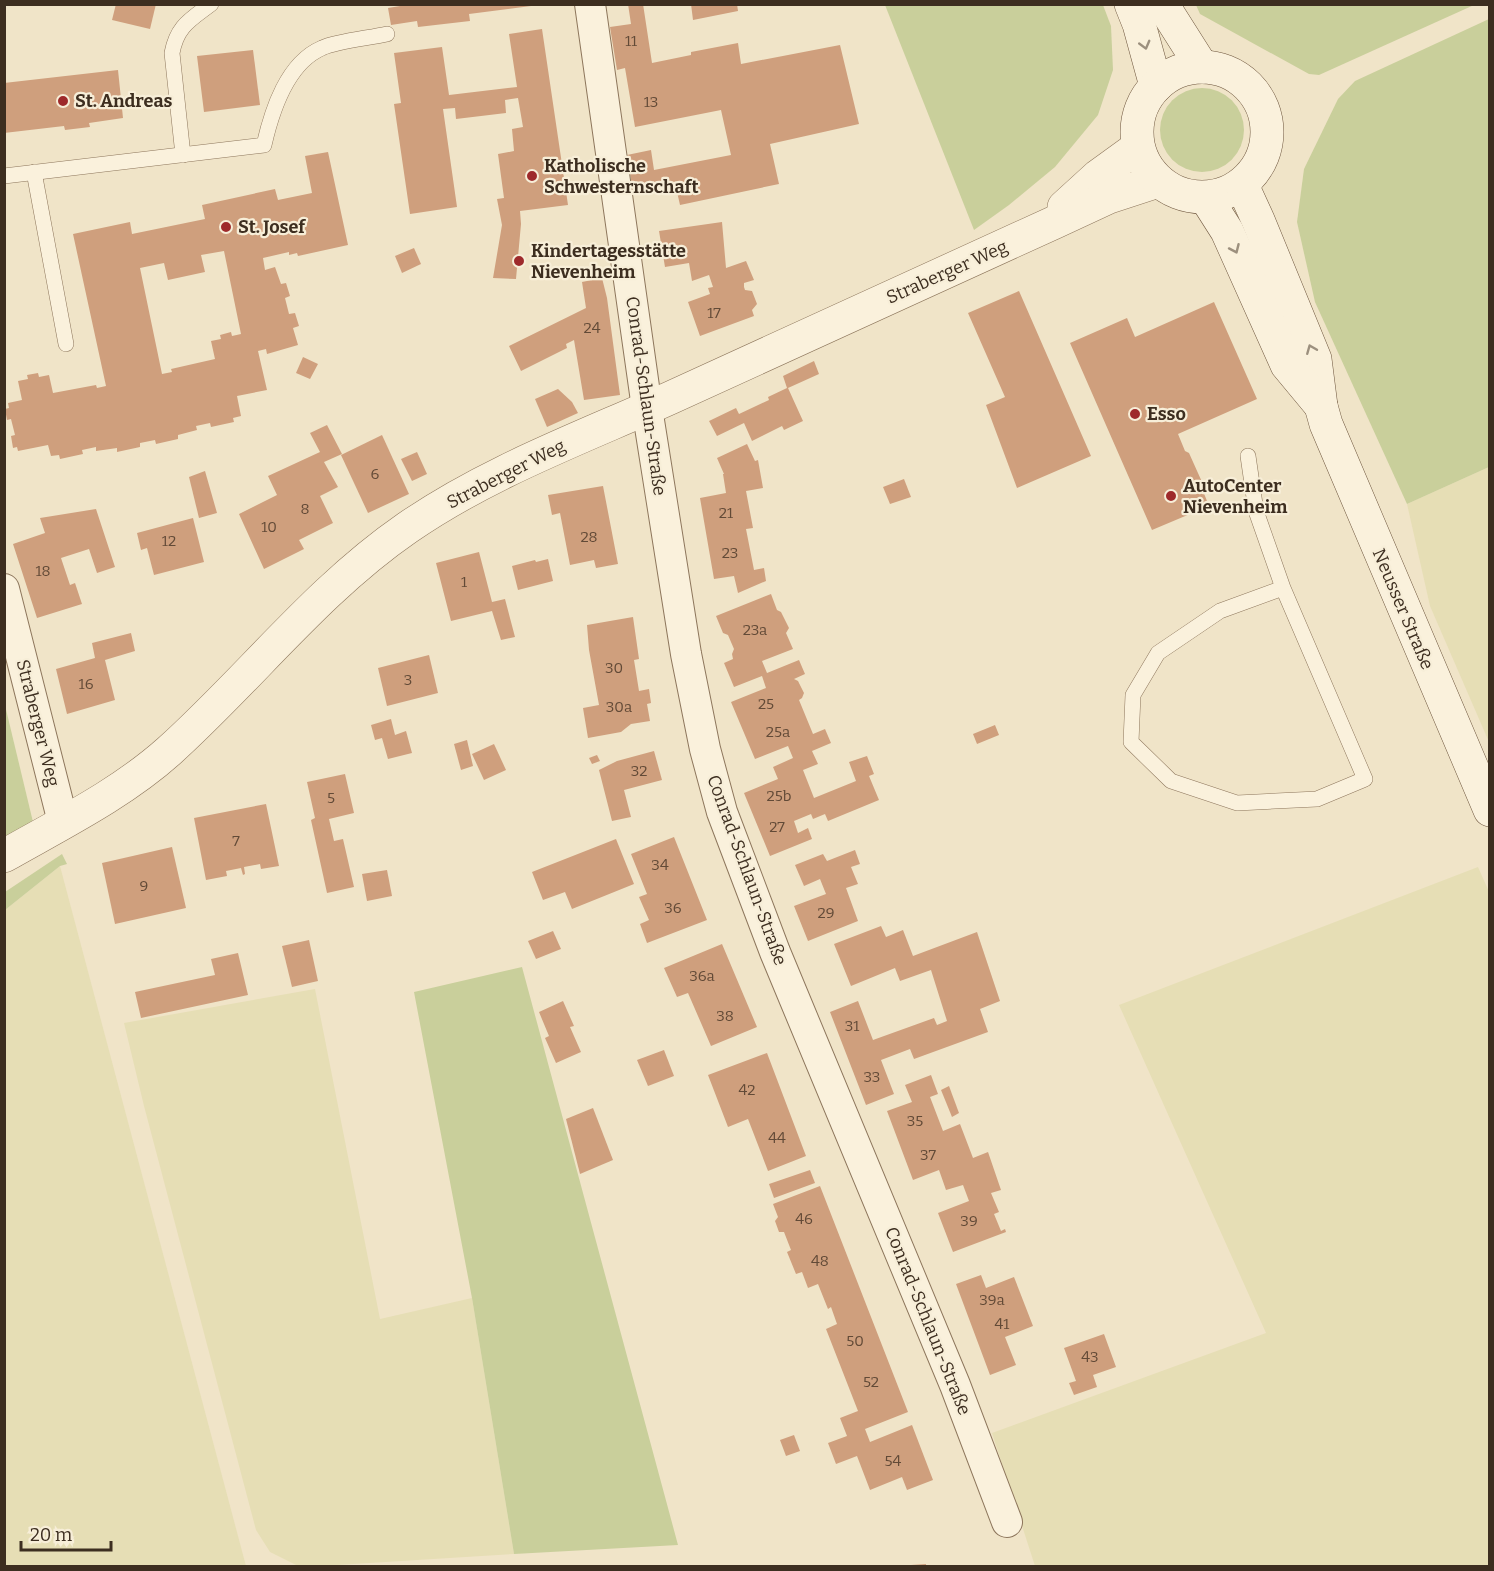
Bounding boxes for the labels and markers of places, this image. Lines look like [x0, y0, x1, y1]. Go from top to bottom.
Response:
place label: St. Andreas [75, 90, 172, 112]
marker: St. Andreas [56, 94, 70, 108]
place label: Katholische Schwesternschaft [544, 155, 699, 198]
marker: Katholische Schwesternschaft [525, 169, 539, 183]
place label: St. Josef [238, 216, 306, 238]
marker: St. Josef [219, 220, 233, 234]
place label: Kindertagesstätte Nievenheim [531, 240, 686, 283]
marker: Kindertagesstätte Nievenheim [512, 254, 526, 268]
place label: Esso [1147, 403, 1186, 425]
marker: Esso [1128, 407, 1142, 421]
place label: AutoCenter Nievenheim [1183, 475, 1287, 518]
marker: AutoCenter Nievenheim [1164, 489, 1178, 503]

